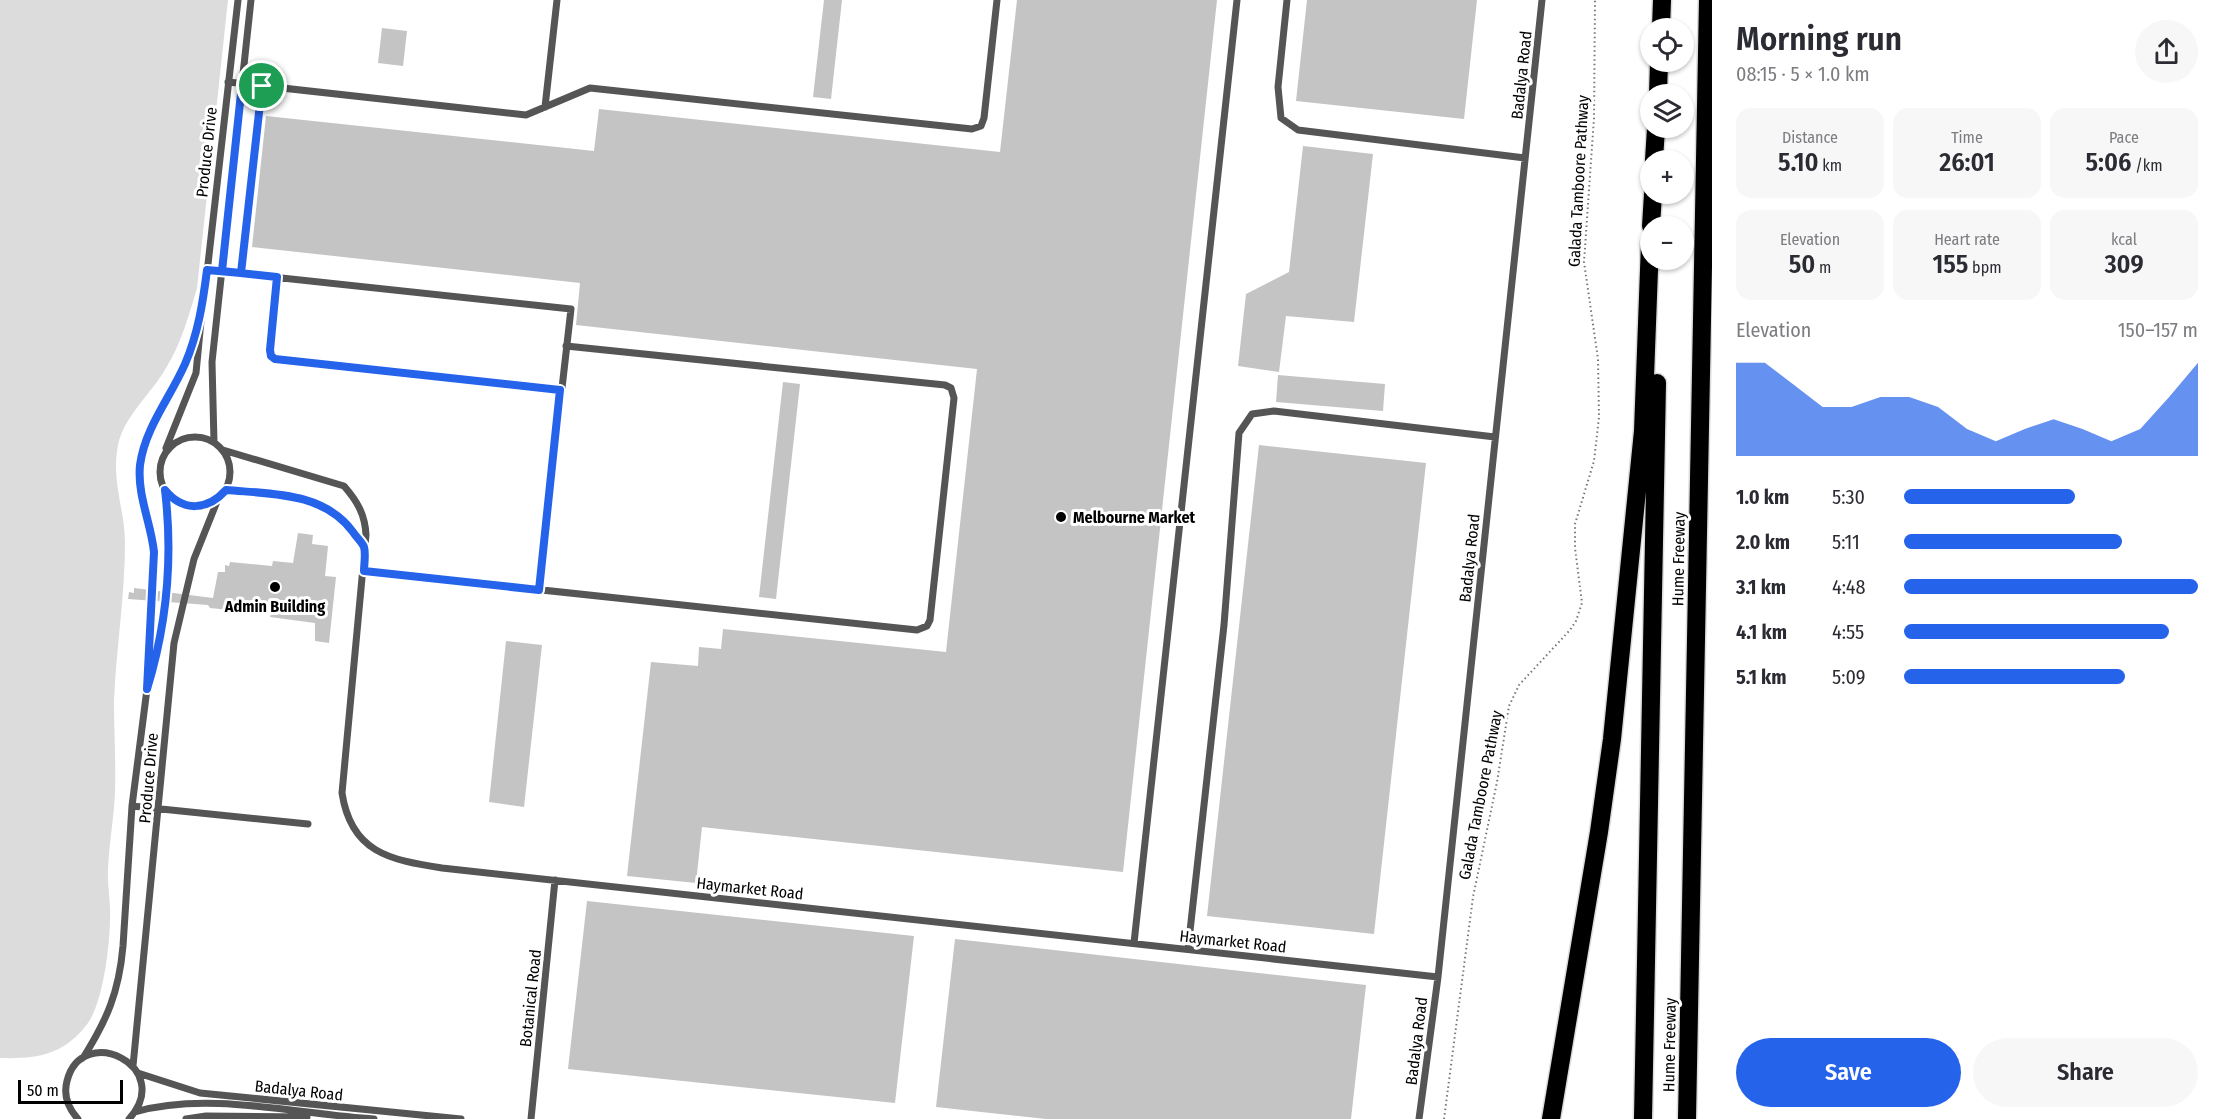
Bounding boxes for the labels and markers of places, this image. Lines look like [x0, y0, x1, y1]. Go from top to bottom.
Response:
pin [236, 60, 287, 111]
place label: Melbourne Market [1073, 508, 1196, 527]
marker: Melbourne Market [1054, 510, 1068, 524]
marker: Admin Building [268, 580, 282, 594]
place label: Admin Building [224, 597, 325, 616]

